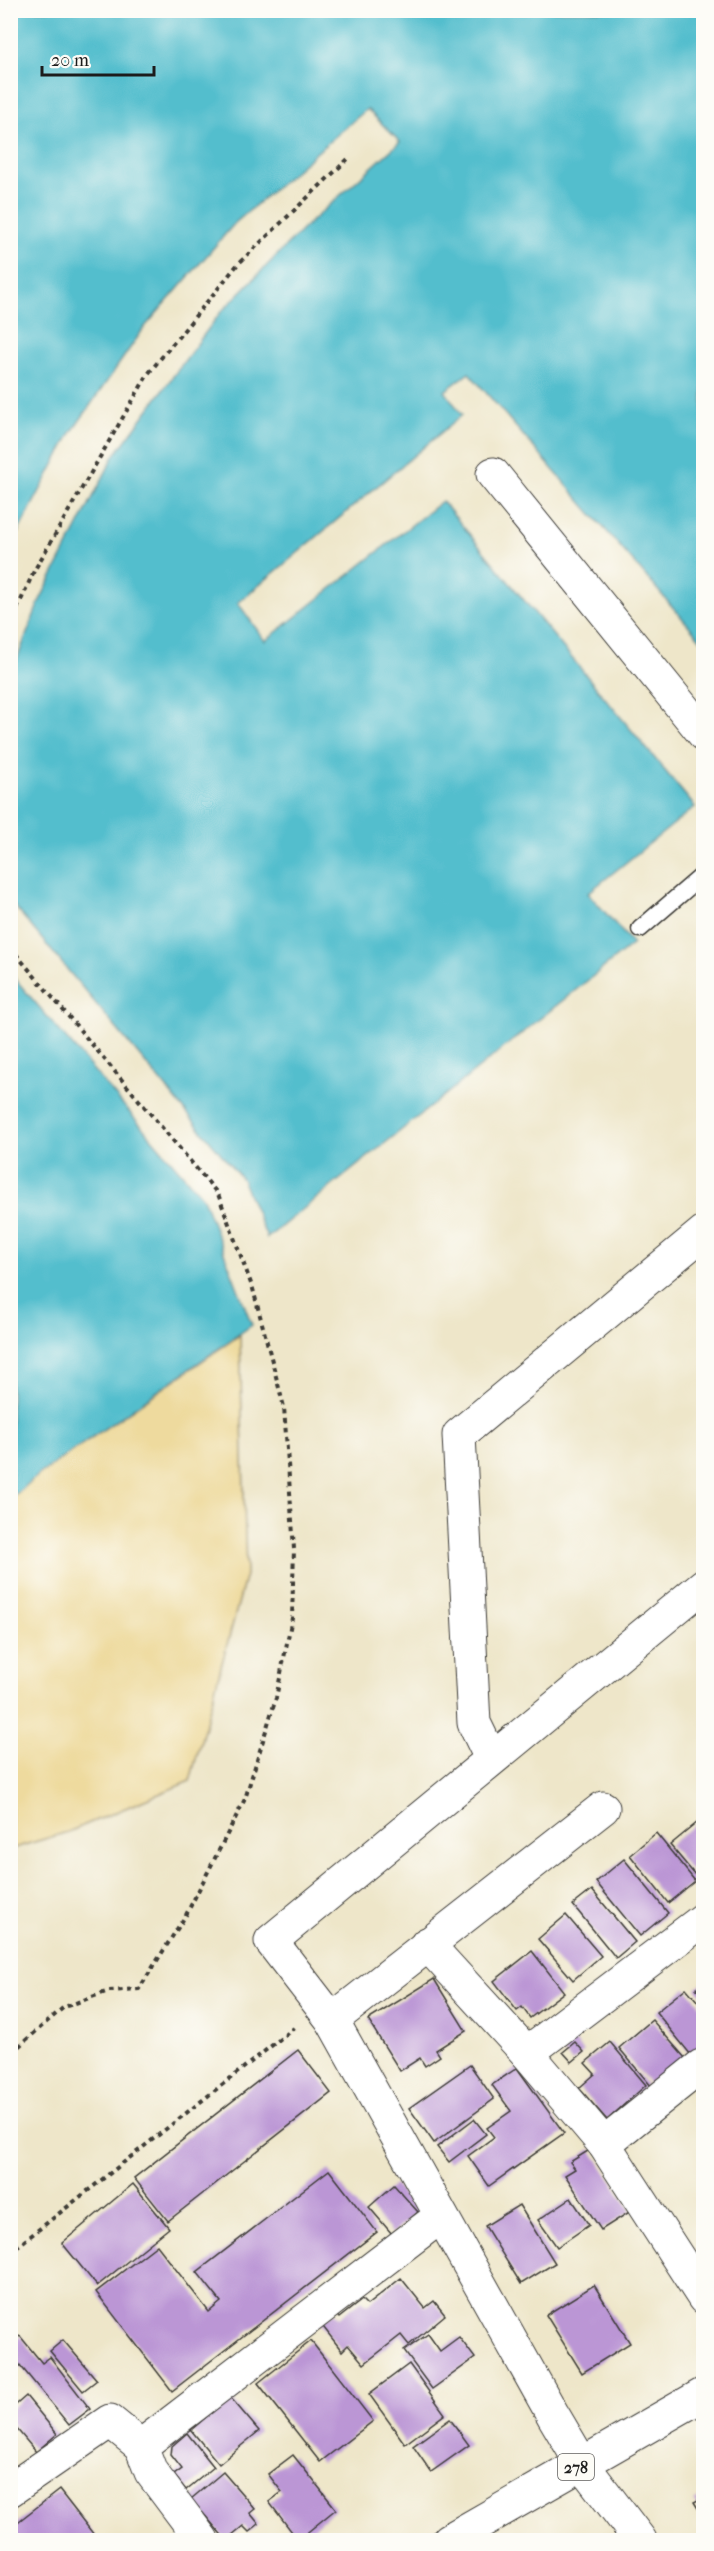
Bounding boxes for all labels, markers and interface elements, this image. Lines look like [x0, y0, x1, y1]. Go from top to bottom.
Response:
scale bar [42, 39, 154, 77]
text: 20 m [51, 50, 89, 71]
road number: 278 [558, 2454, 594, 2480]

